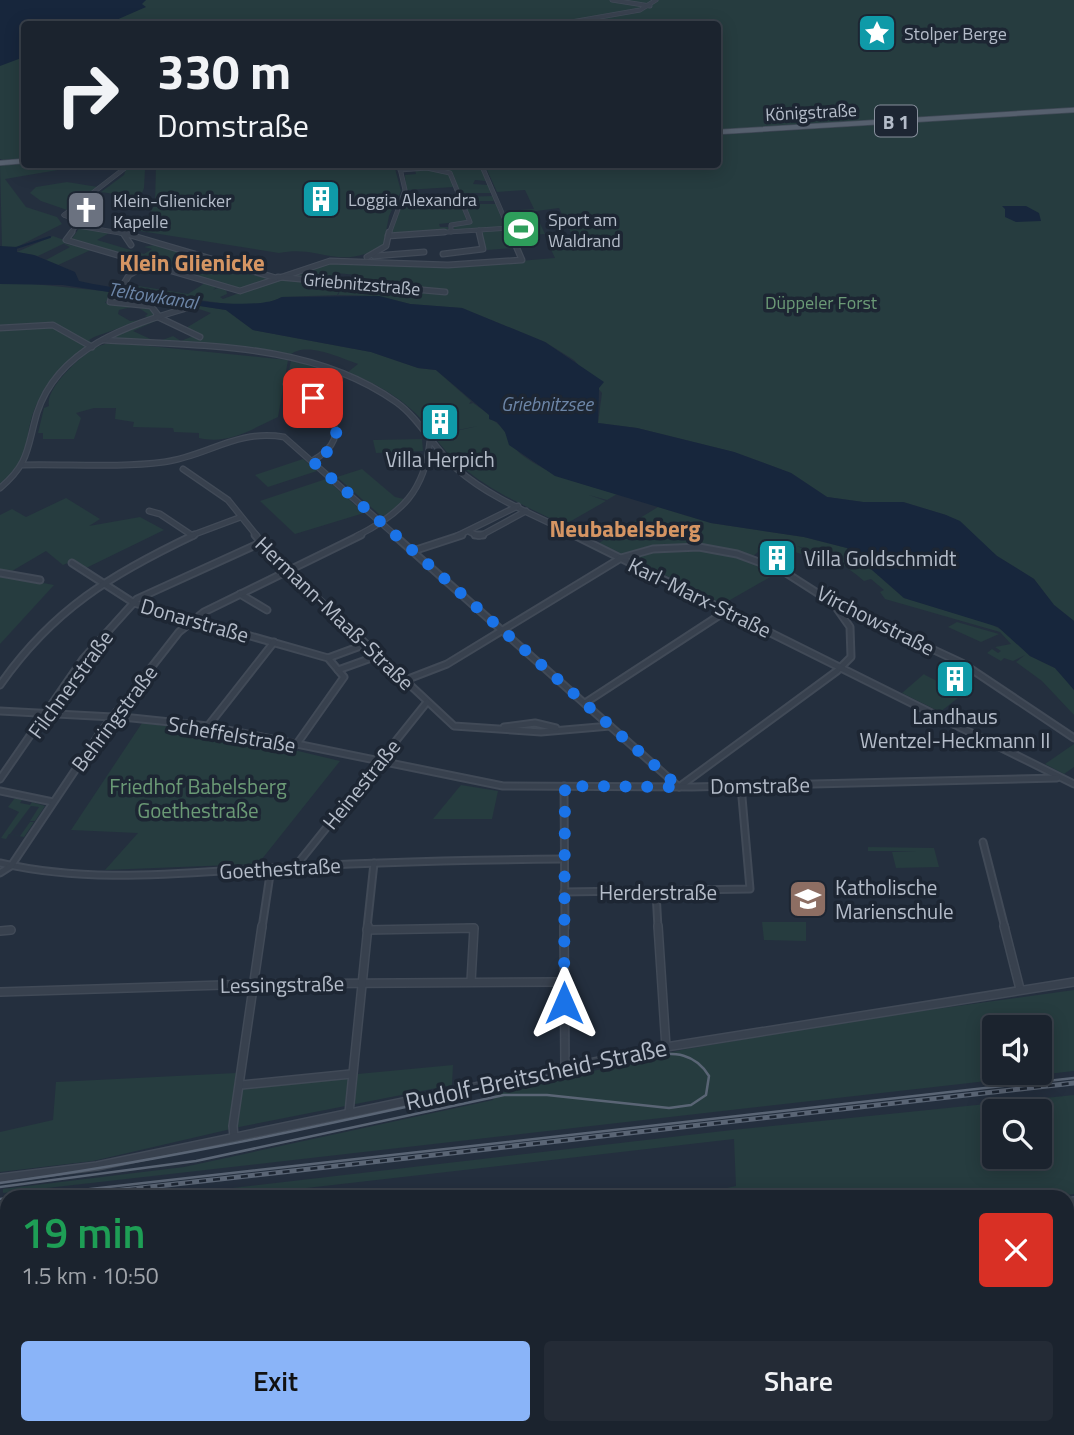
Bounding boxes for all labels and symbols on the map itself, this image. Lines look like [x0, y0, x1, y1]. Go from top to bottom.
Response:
place icon: Stolper Berge [856, 12, 898, 54]
place label: Stolper Berge [904, 20, 1007, 47]
street label: Königstraße [765, 96, 857, 128]
road number: B 1 [875, 105, 917, 136]
building icon: Loggia Alexandra [300, 178, 342, 220]
place label: Loggia Alexandra [348, 186, 477, 213]
place label: Klein-Glienicker Kapelle [113, 187, 231, 235]
church icon: Klein-Glienicker Kapelle [65, 189, 107, 231]
place label: Sport am Waldrand [548, 206, 621, 254]
sports icon: Sport am Waldrand [500, 208, 542, 250]
district label: Klein Glienicke [119, 245, 265, 280]
street label: Griebnitzstraße [302, 265, 422, 303]
water label: Teltowkanal [106, 274, 202, 317]
park label: Düppeler Forst [765, 289, 878, 316]
pin [283, 368, 343, 428]
water label: Griebnitzsee [501, 389, 594, 418]
building icon: Villa Herpich [419, 401, 461, 443]
place label: Villa Herpich [385, 443, 495, 475]
district label: Neubabelsberg [550, 511, 700, 546]
street label: Hermann-Maaß-Straße [248, 528, 422, 698]
building icon: Villa Goldschmidt [756, 537, 798, 579]
place label: Villa Goldschmidt [804, 542, 957, 574]
street label: Karl-Marx-Straße [623, 548, 777, 646]
street label: Virchowstraße [811, 577, 941, 663]
street label: Donarstraße [137, 589, 253, 651]
street label: Filchnerstraße [20, 623, 120, 745]
street label: Behringstraße [63, 658, 165, 778]
building icon: Landhaus Wentzel-Heckmann II [934, 658, 976, 700]
place label: Landhaus Wentzel-Heckmann II [860, 700, 1051, 756]
street label: Scheffelstraße [166, 707, 298, 761]
street label: Heinestraße [314, 732, 408, 836]
street label: Domstraße [710, 768, 810, 802]
park label: Friedhof Babelsberg Goethestraße [109, 770, 287, 826]
street label: Goethestraße [219, 849, 341, 887]
place label: Katholische Marienschule [835, 871, 954, 927]
street label: Herderstraße [599, 876, 717, 908]
school or university icon: Katholische Marienschule [787, 878, 829, 920]
position arrow [527, 966, 601, 1040]
street label: Lessingstraße [220, 967, 344, 1001]
street label: Rudolf-Breitscheid-Straße [402, 1029, 670, 1119]

